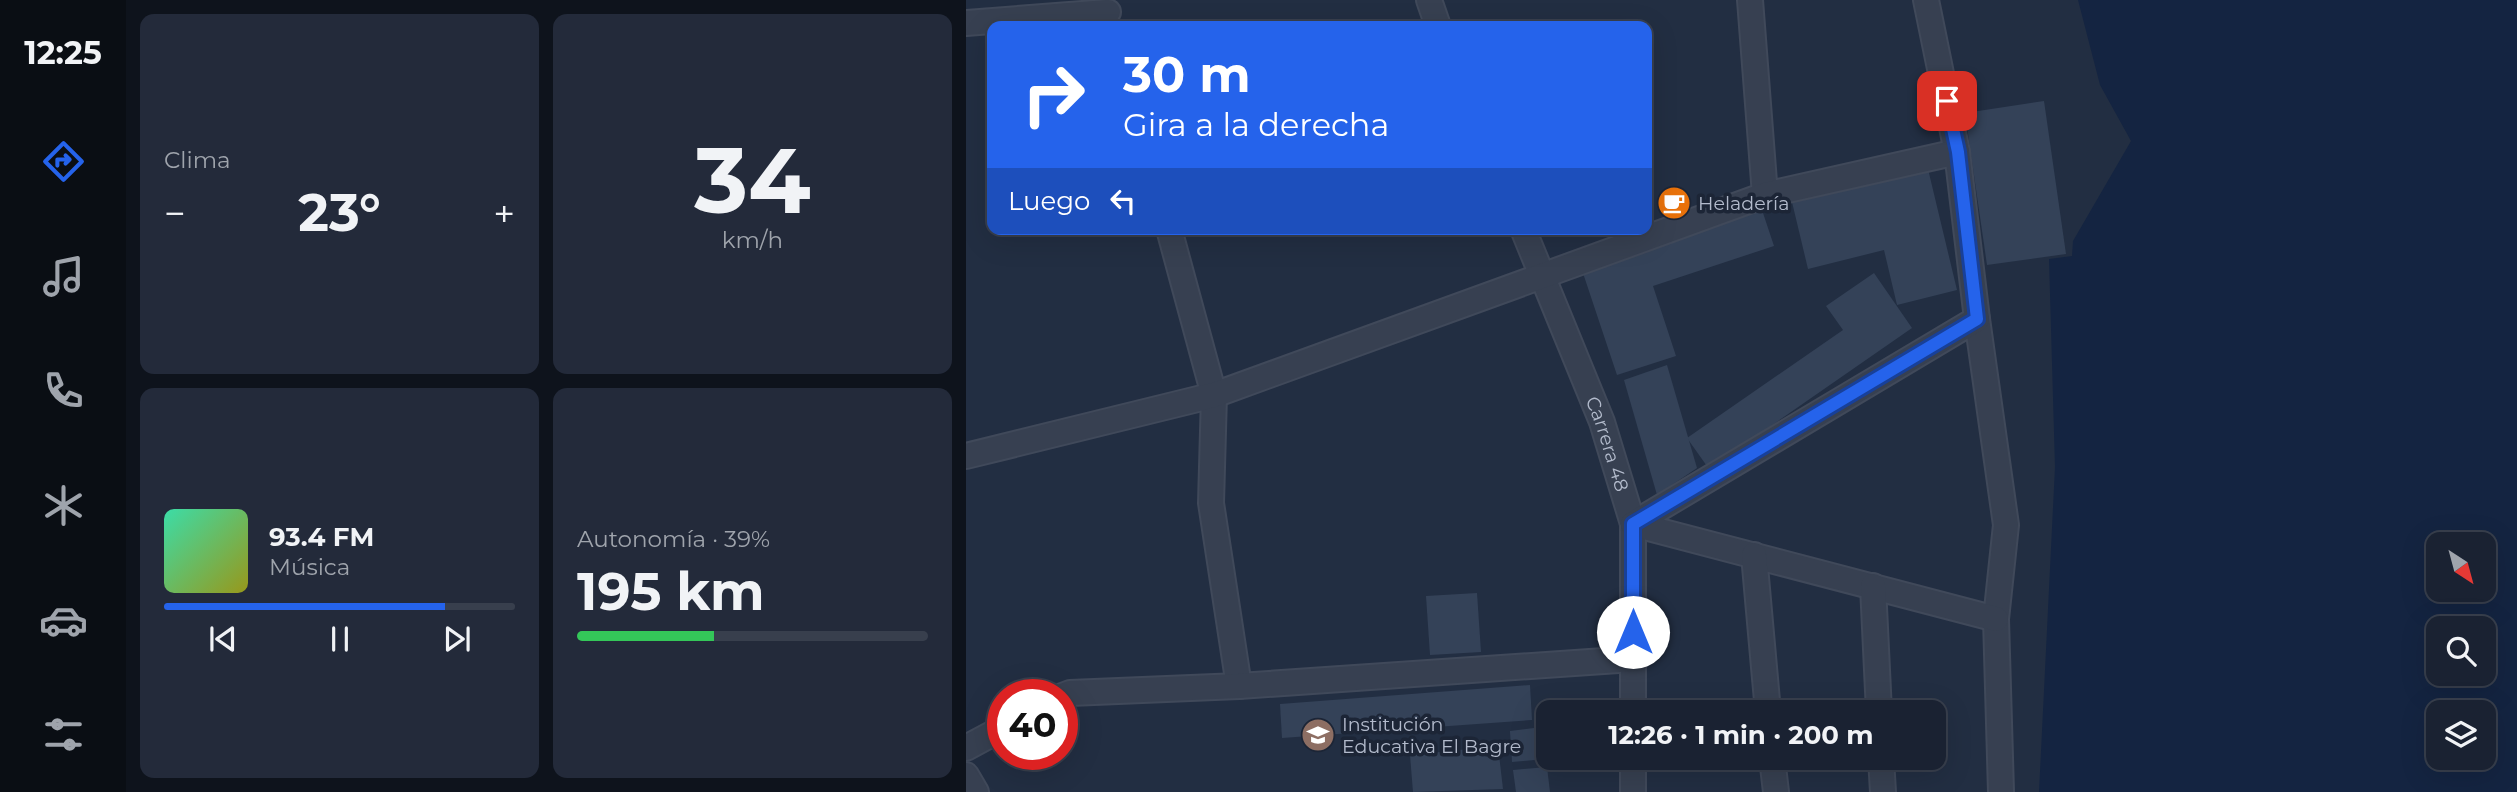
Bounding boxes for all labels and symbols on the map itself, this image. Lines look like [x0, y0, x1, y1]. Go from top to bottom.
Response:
pin [1917, 71, 1977, 131]
cafe icon: Heladería [1655, 184, 1693, 222]
place label: Heladería [1698, 192, 1789, 215]
street label: Carrera 48 [1581, 393, 1633, 494]
north arrow [2426, 532, 2496, 602]
position arrow [1596, 595, 1670, 669]
speed limit sign: 40 [987, 679, 1078, 770]
place label: Institución Educativa El Bagre [1342, 713, 1521, 758]
school or university icon: Institución Educativa El Bagre [1299, 716, 1337, 754]

